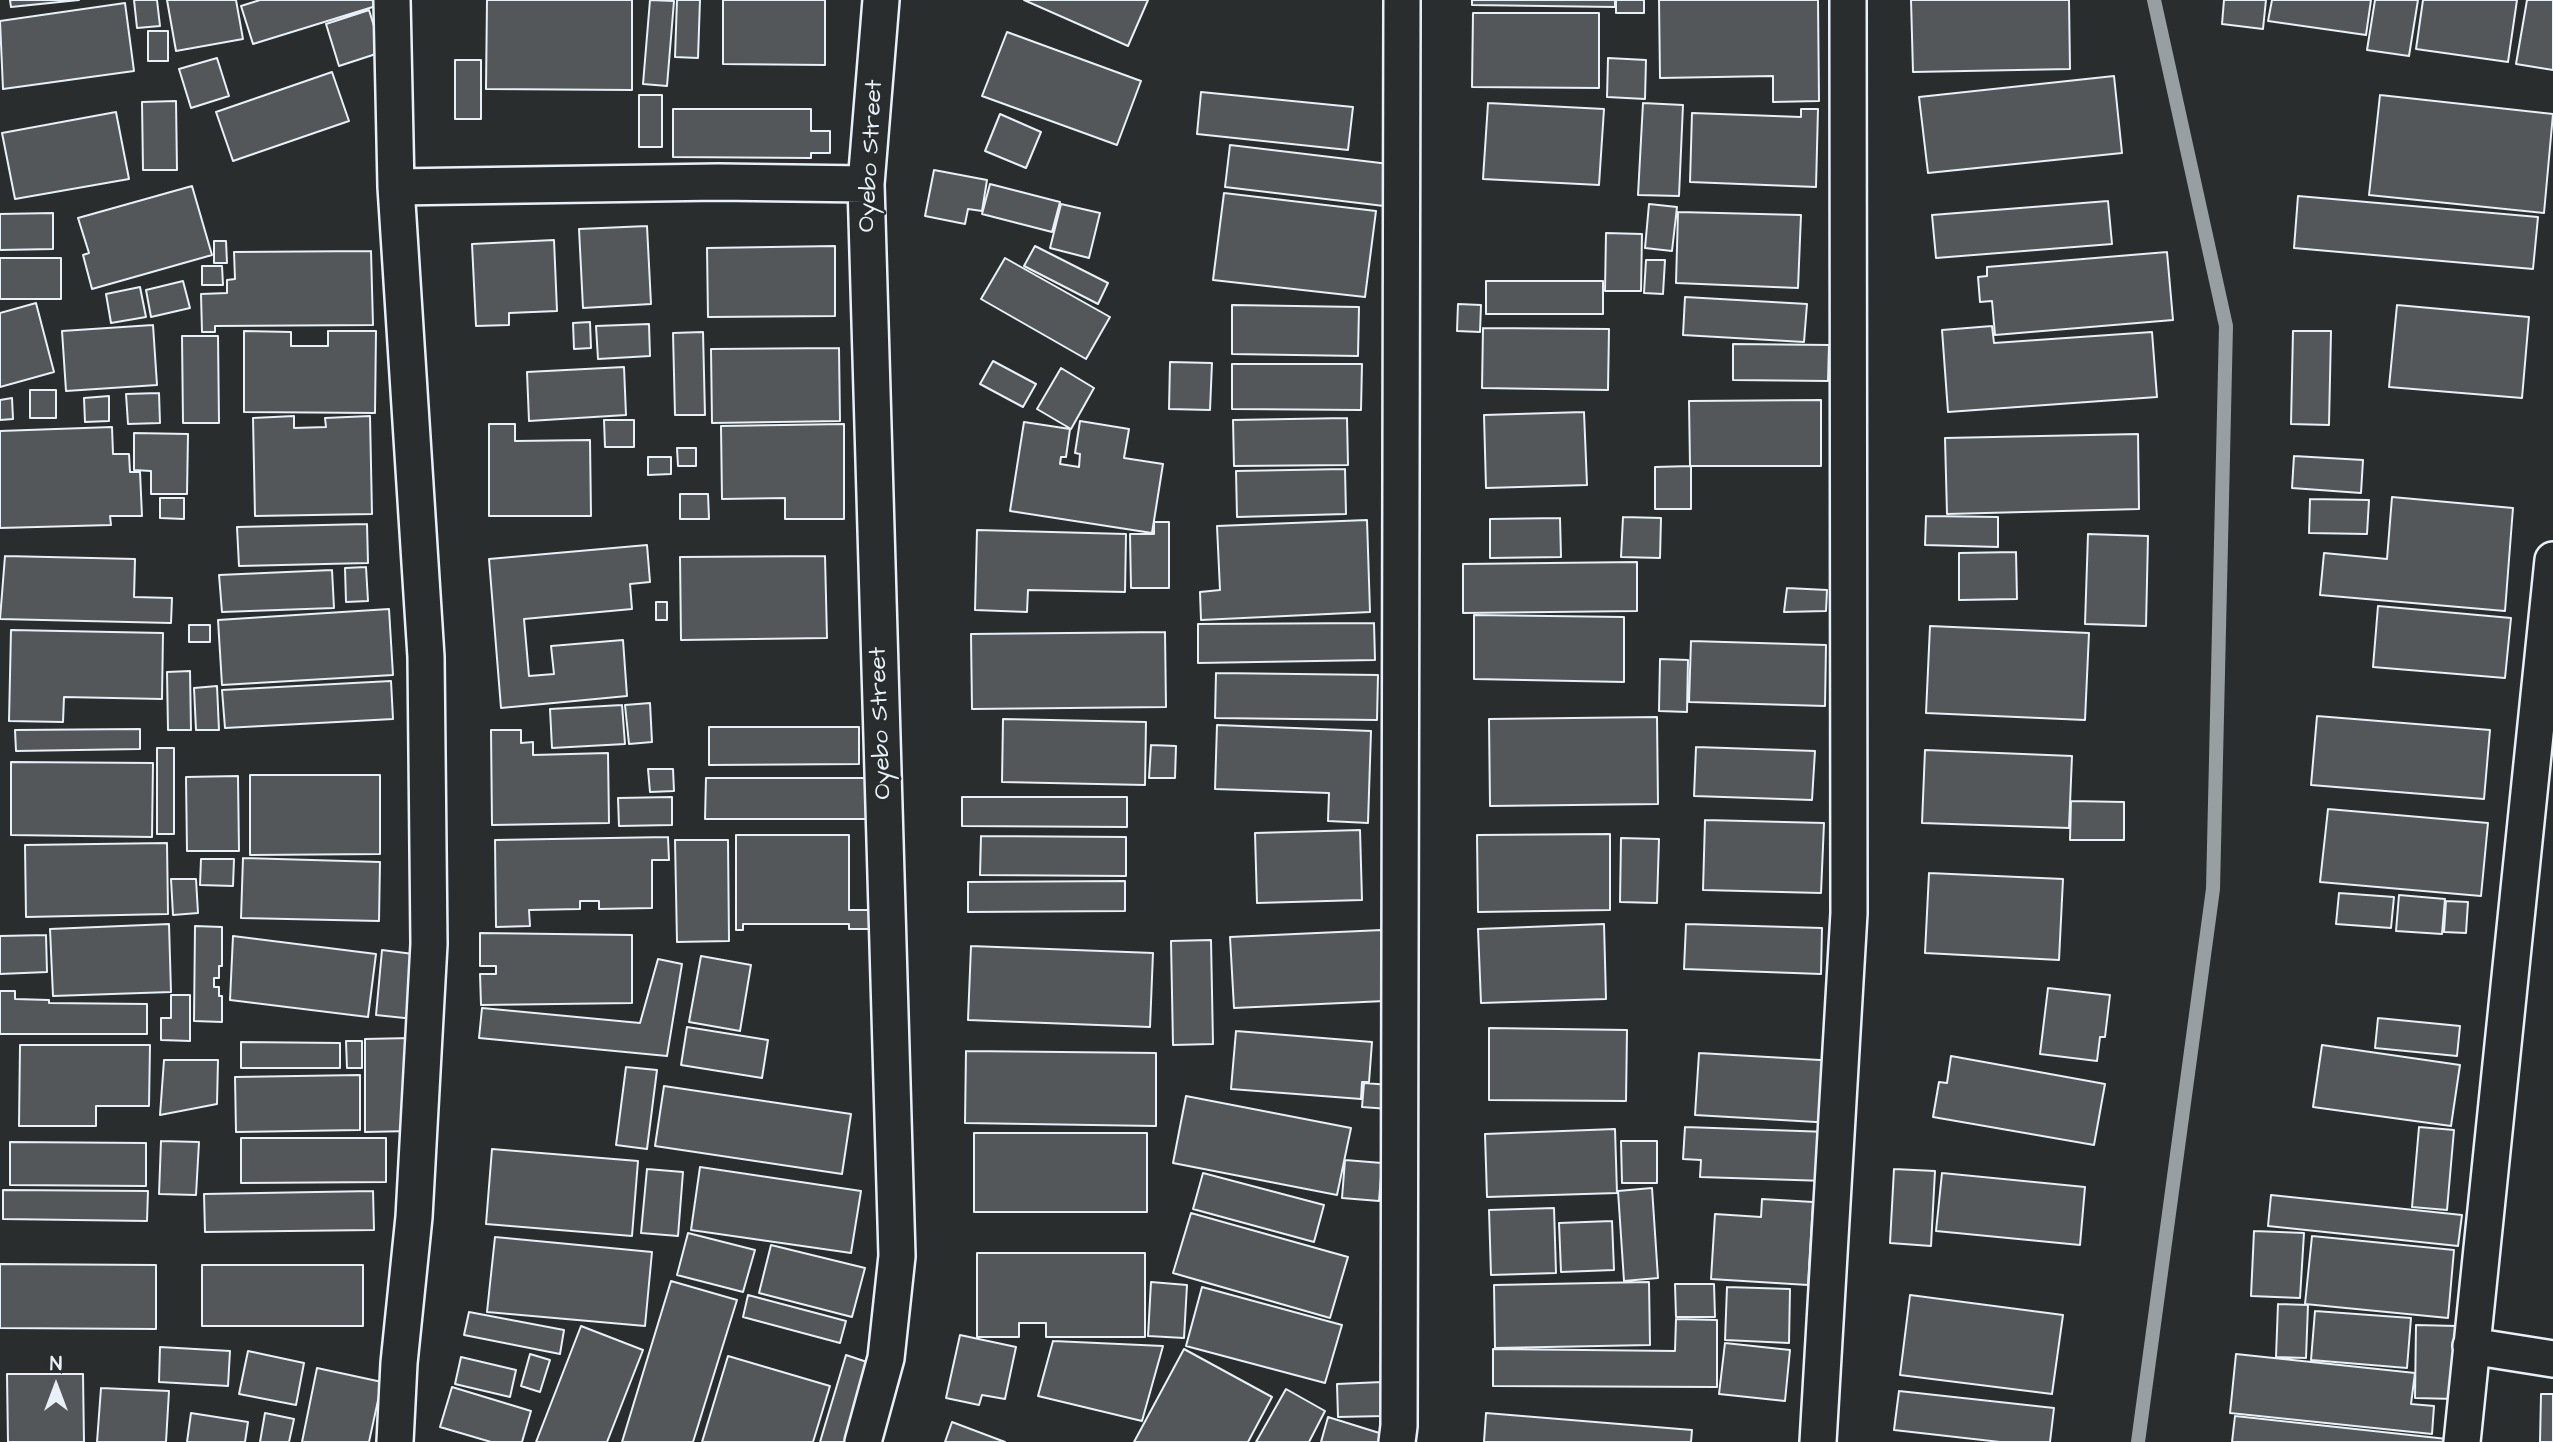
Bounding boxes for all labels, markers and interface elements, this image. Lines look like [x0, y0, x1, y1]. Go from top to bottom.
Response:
street label: Oyebo Street [854, 79, 890, 233]
street label: Oyebo Street [865, 646, 899, 800]
north arrow [21, 1351, 91, 1421]
text: N [50, 1351, 62, 1378]

